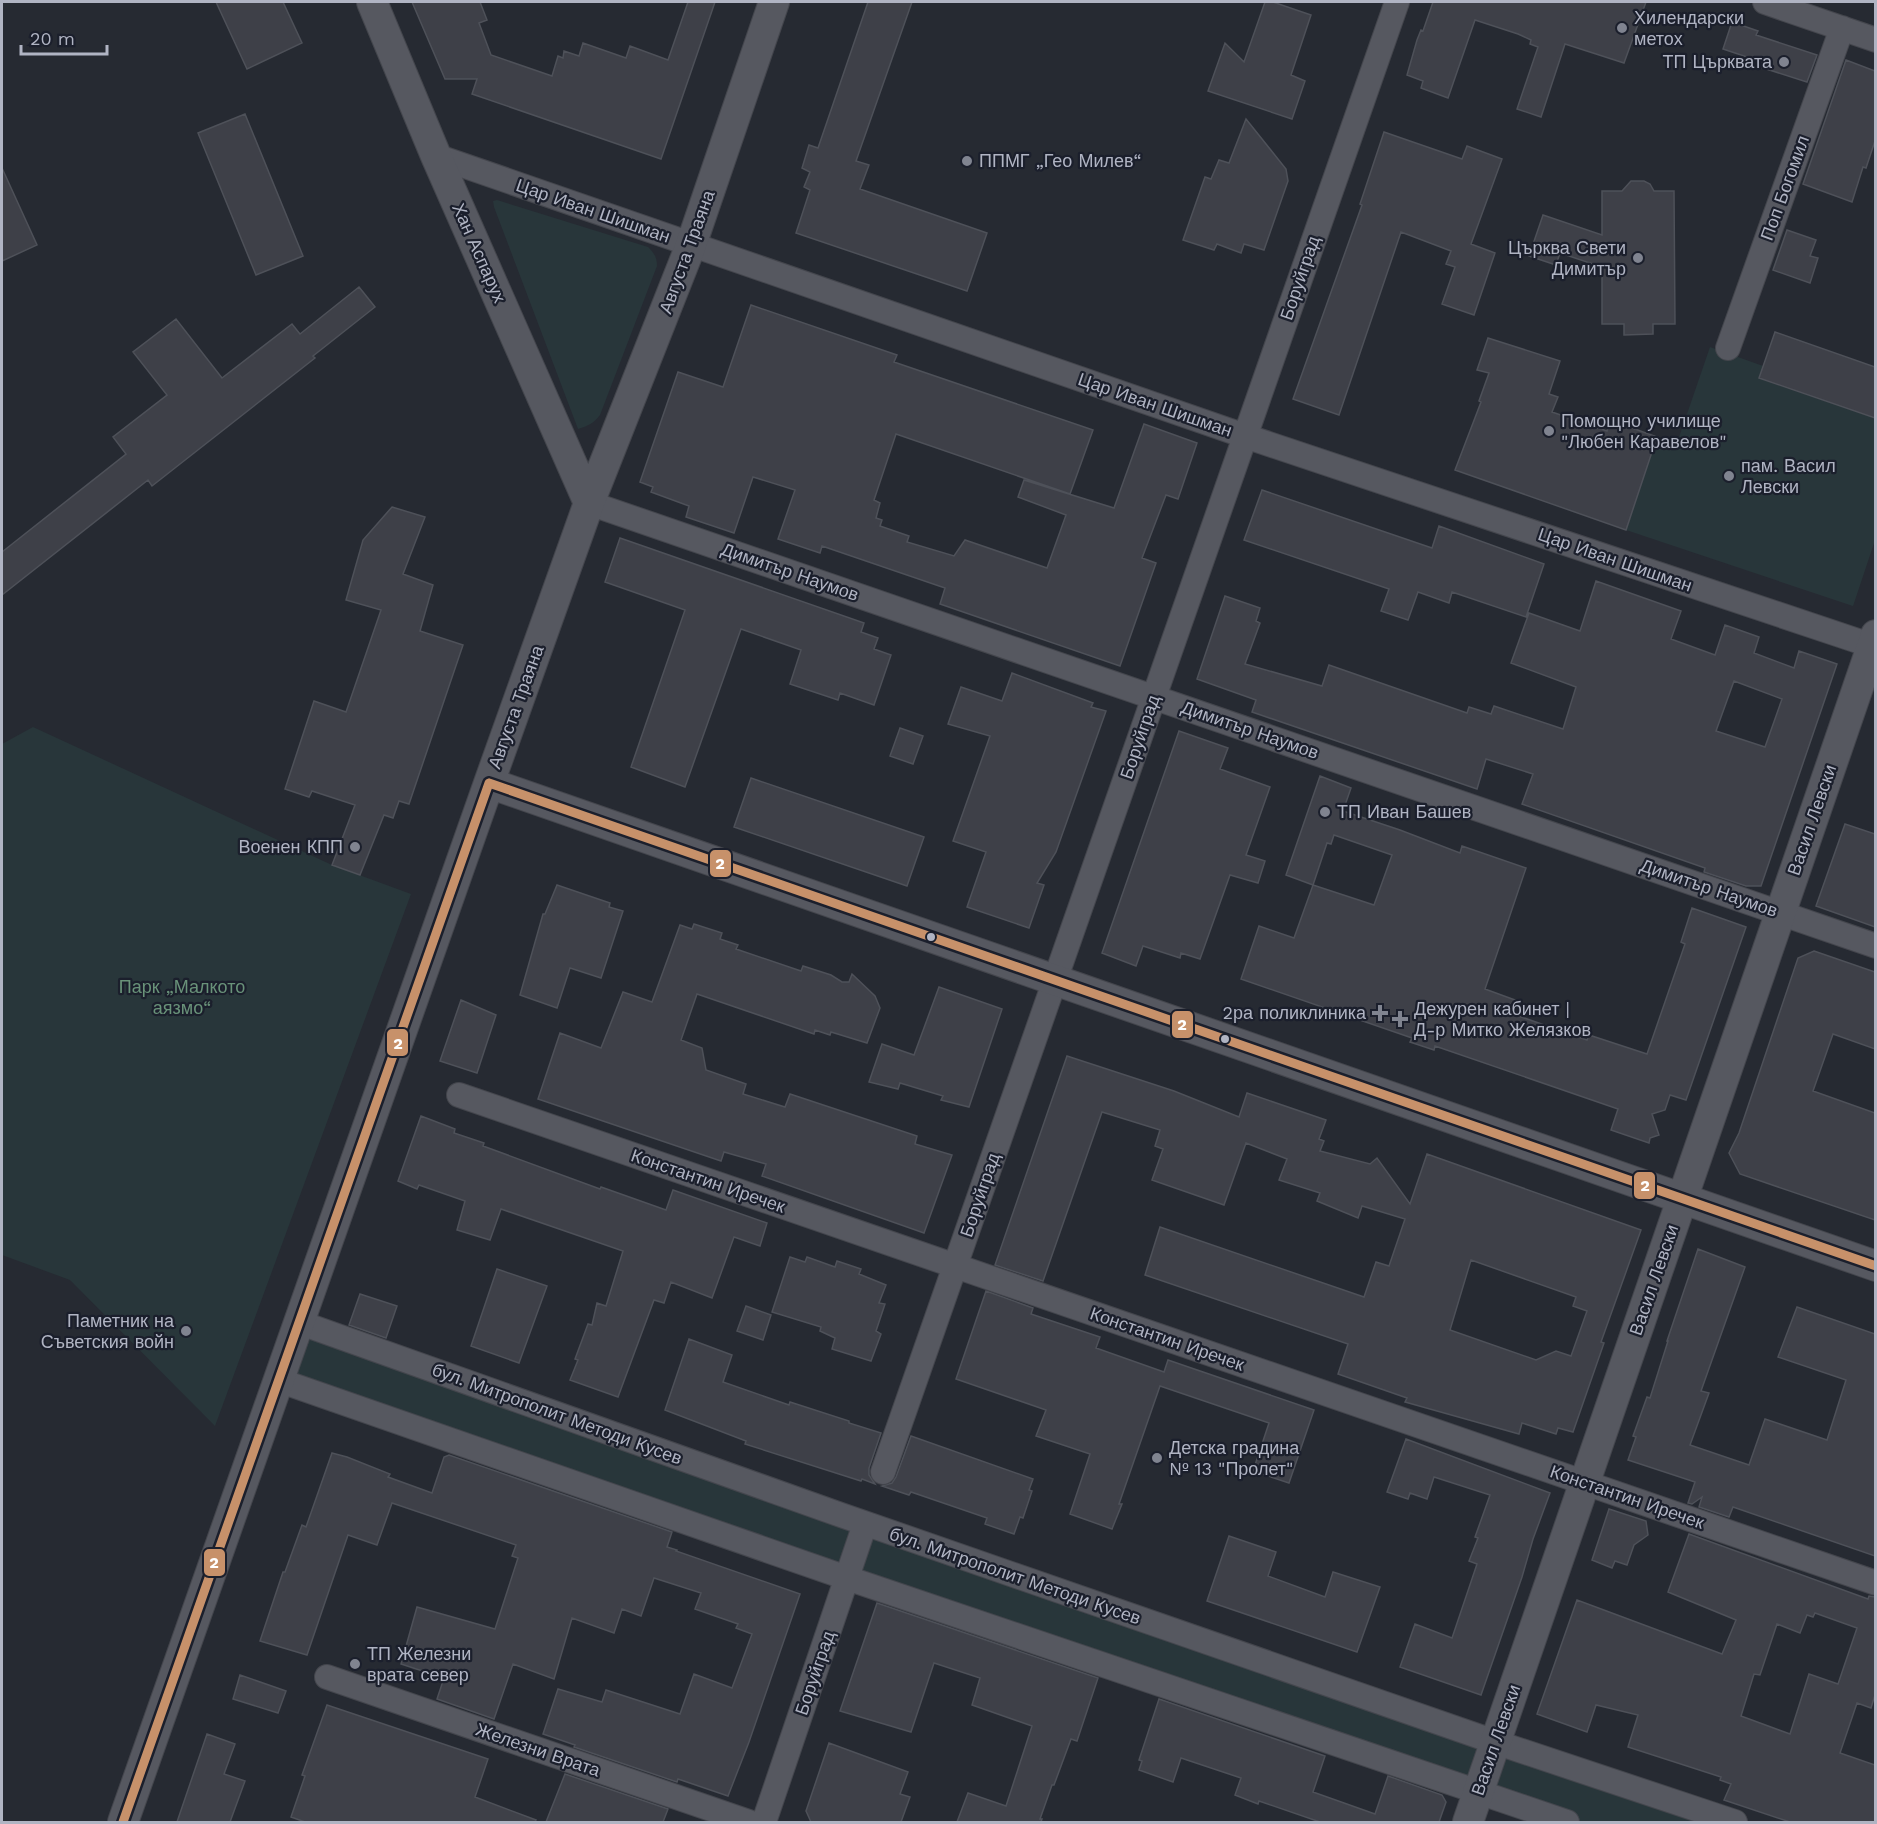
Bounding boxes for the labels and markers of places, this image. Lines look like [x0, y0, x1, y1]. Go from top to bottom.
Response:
place label: Хилендарски метох [1634, 7, 1744, 49]
marker: Хилендарски метох [1615, 21, 1629, 35]
place label: ТП Църквата [1662, 51, 1773, 72]
marker: ТП Църквата [1777, 55, 1791, 69]
place label: ППМГ „Гео Милев“ [979, 150, 1142, 171]
marker: ППМГ „Гео Милев“ [960, 154, 974, 168]
place label: Църква Свети Димитър [1508, 237, 1626, 279]
marker: Църква Свети Димитър [1631, 251, 1645, 265]
place label: Помощно училище "Любен Каравелов" [1561, 410, 1727, 452]
marker: Помощно училище "Любен Каравелов" [1542, 424, 1556, 438]
place label: пам. Васил Левски [1741, 455, 1836, 497]
marker: пам. Васил Левски [1722, 469, 1736, 483]
place label: ТП Иван Башев [1337, 801, 1471, 822]
marker: ТП Иван Башев [1318, 805, 1332, 819]
place label: Военен КПП [239, 836, 343, 857]
marker: Военен КПП [348, 840, 362, 854]
unlabelled marker [925, 931, 937, 943]
place label: Дежурен кабинет | Д-р Митко Желязков [1414, 998, 1591, 1040]
place label: 2ра поликлиника [1223, 1002, 1367, 1023]
marker: 2ра поликлиника [1371, 1004, 1389, 1022]
marker: Дежурен кабинет | Д-р Митко Желязков [1391, 1010, 1409, 1028]
unlabelled marker [1219, 1033, 1231, 1045]
place label: Паметник на Съветския войн [41, 1310, 175, 1352]
marker: Паметник на Съветския войн [179, 1324, 193, 1338]
place label: Детска градина № 13 "Пролет" [1169, 1437, 1300, 1479]
marker: Детска градина № 13 "Пролет" [1150, 1451, 1164, 1465]
place label: ТП Железни врата север [367, 1643, 471, 1685]
marker: ТП Железни врата север [348, 1657, 362, 1671]

